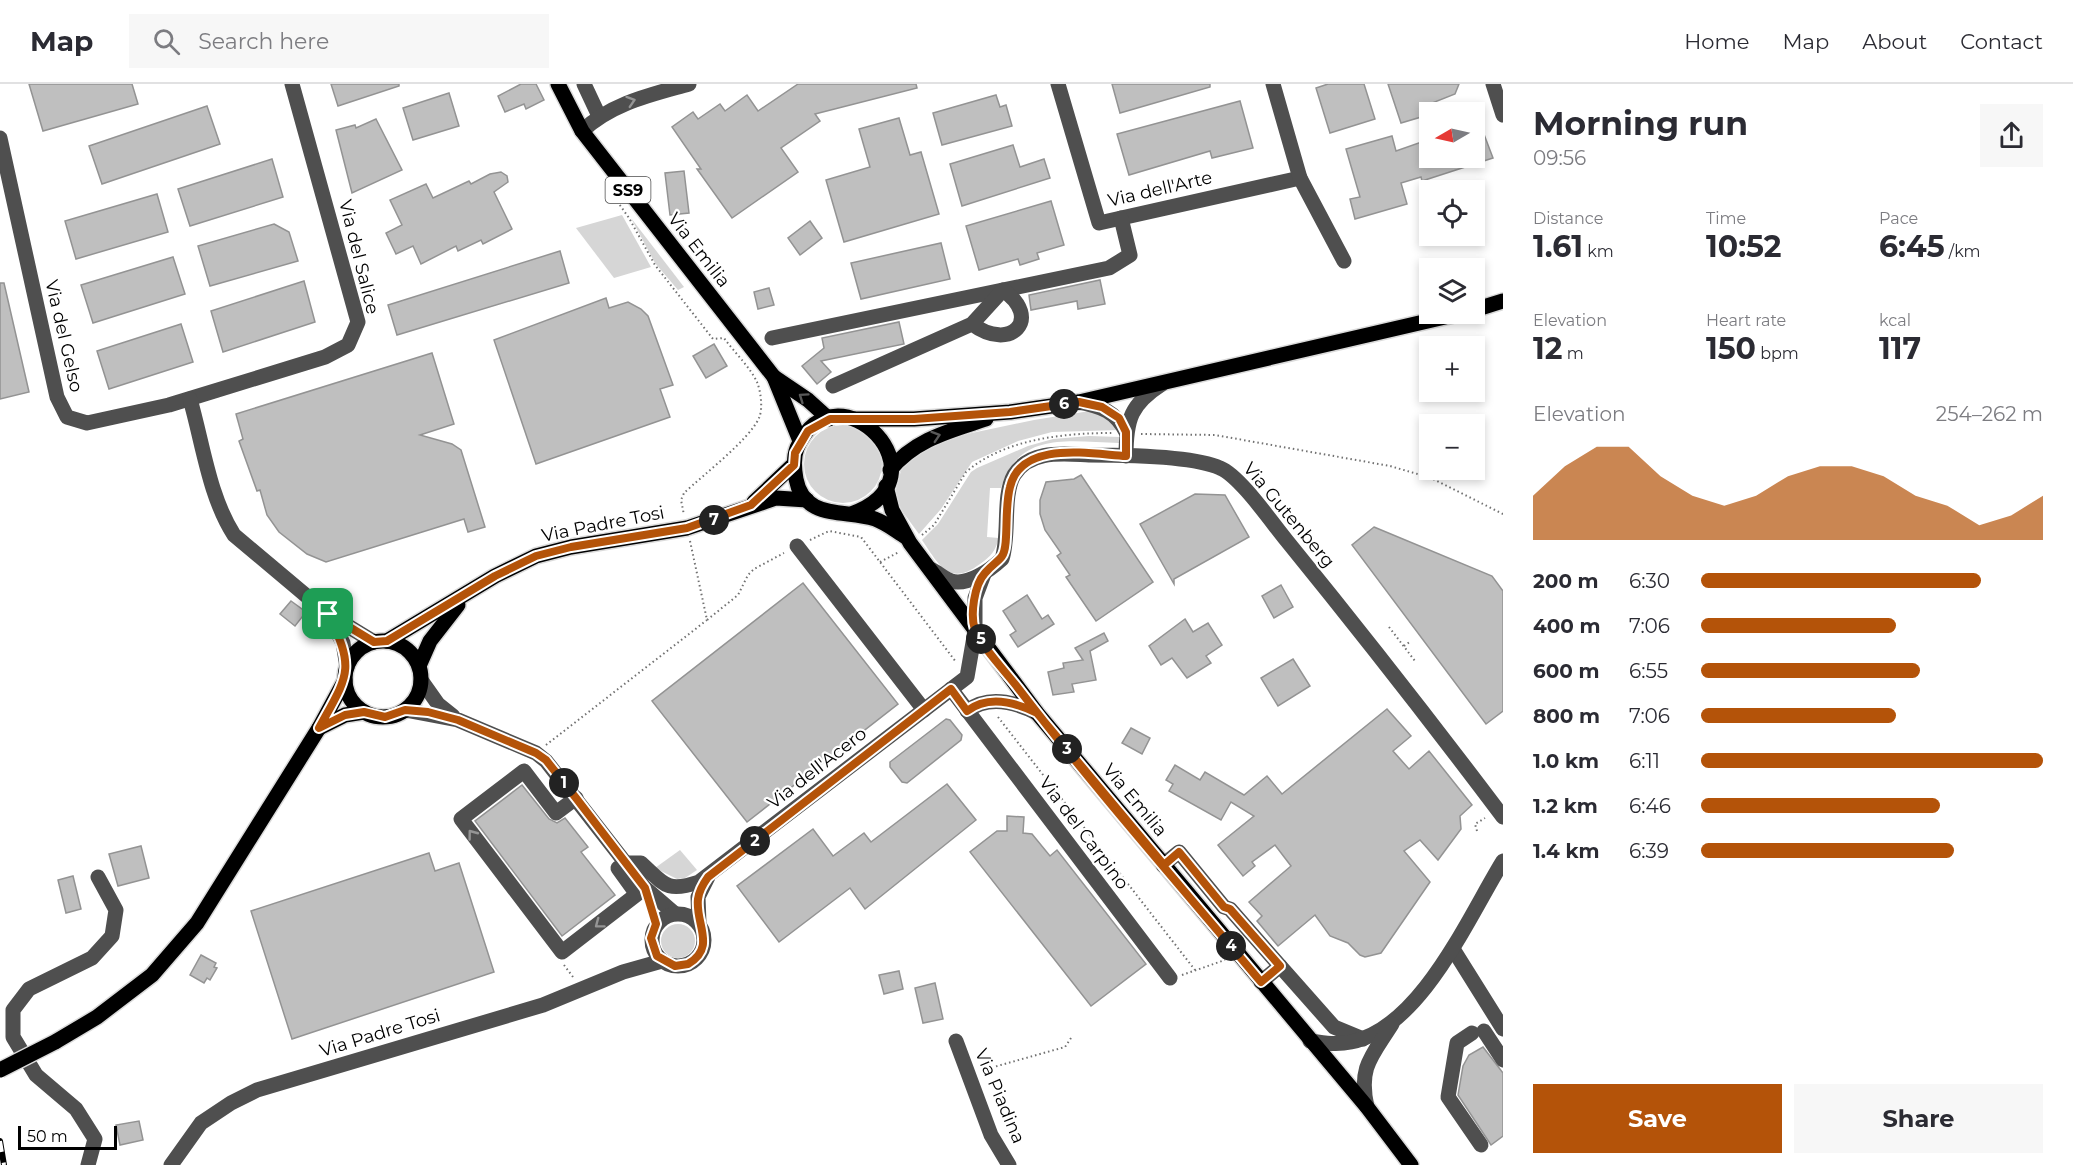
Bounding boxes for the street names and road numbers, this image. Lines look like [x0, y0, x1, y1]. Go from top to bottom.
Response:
street label: Via dell'Arte [1106, 166, 1214, 212]
road number: SS9 [606, 177, 650, 203]
street label: Via del Salice [334, 197, 384, 317]
street label: Via Emilia [663, 208, 735, 292]
street label: Via del Gelso [40, 278, 88, 394]
street label: Via Gutenberg [1239, 458, 1339, 572]
street label: Via Padre Tosi [540, 501, 666, 547]
street label: Via dell'Acero [763, 722, 871, 814]
street label: Via Emilia [1098, 759, 1172, 841]
street label: Via del Carpino [1034, 772, 1134, 894]
street label: Via Padre Tosi [317, 1004, 443, 1062]
street label: Via Piadina [970, 1045, 1030, 1147]

